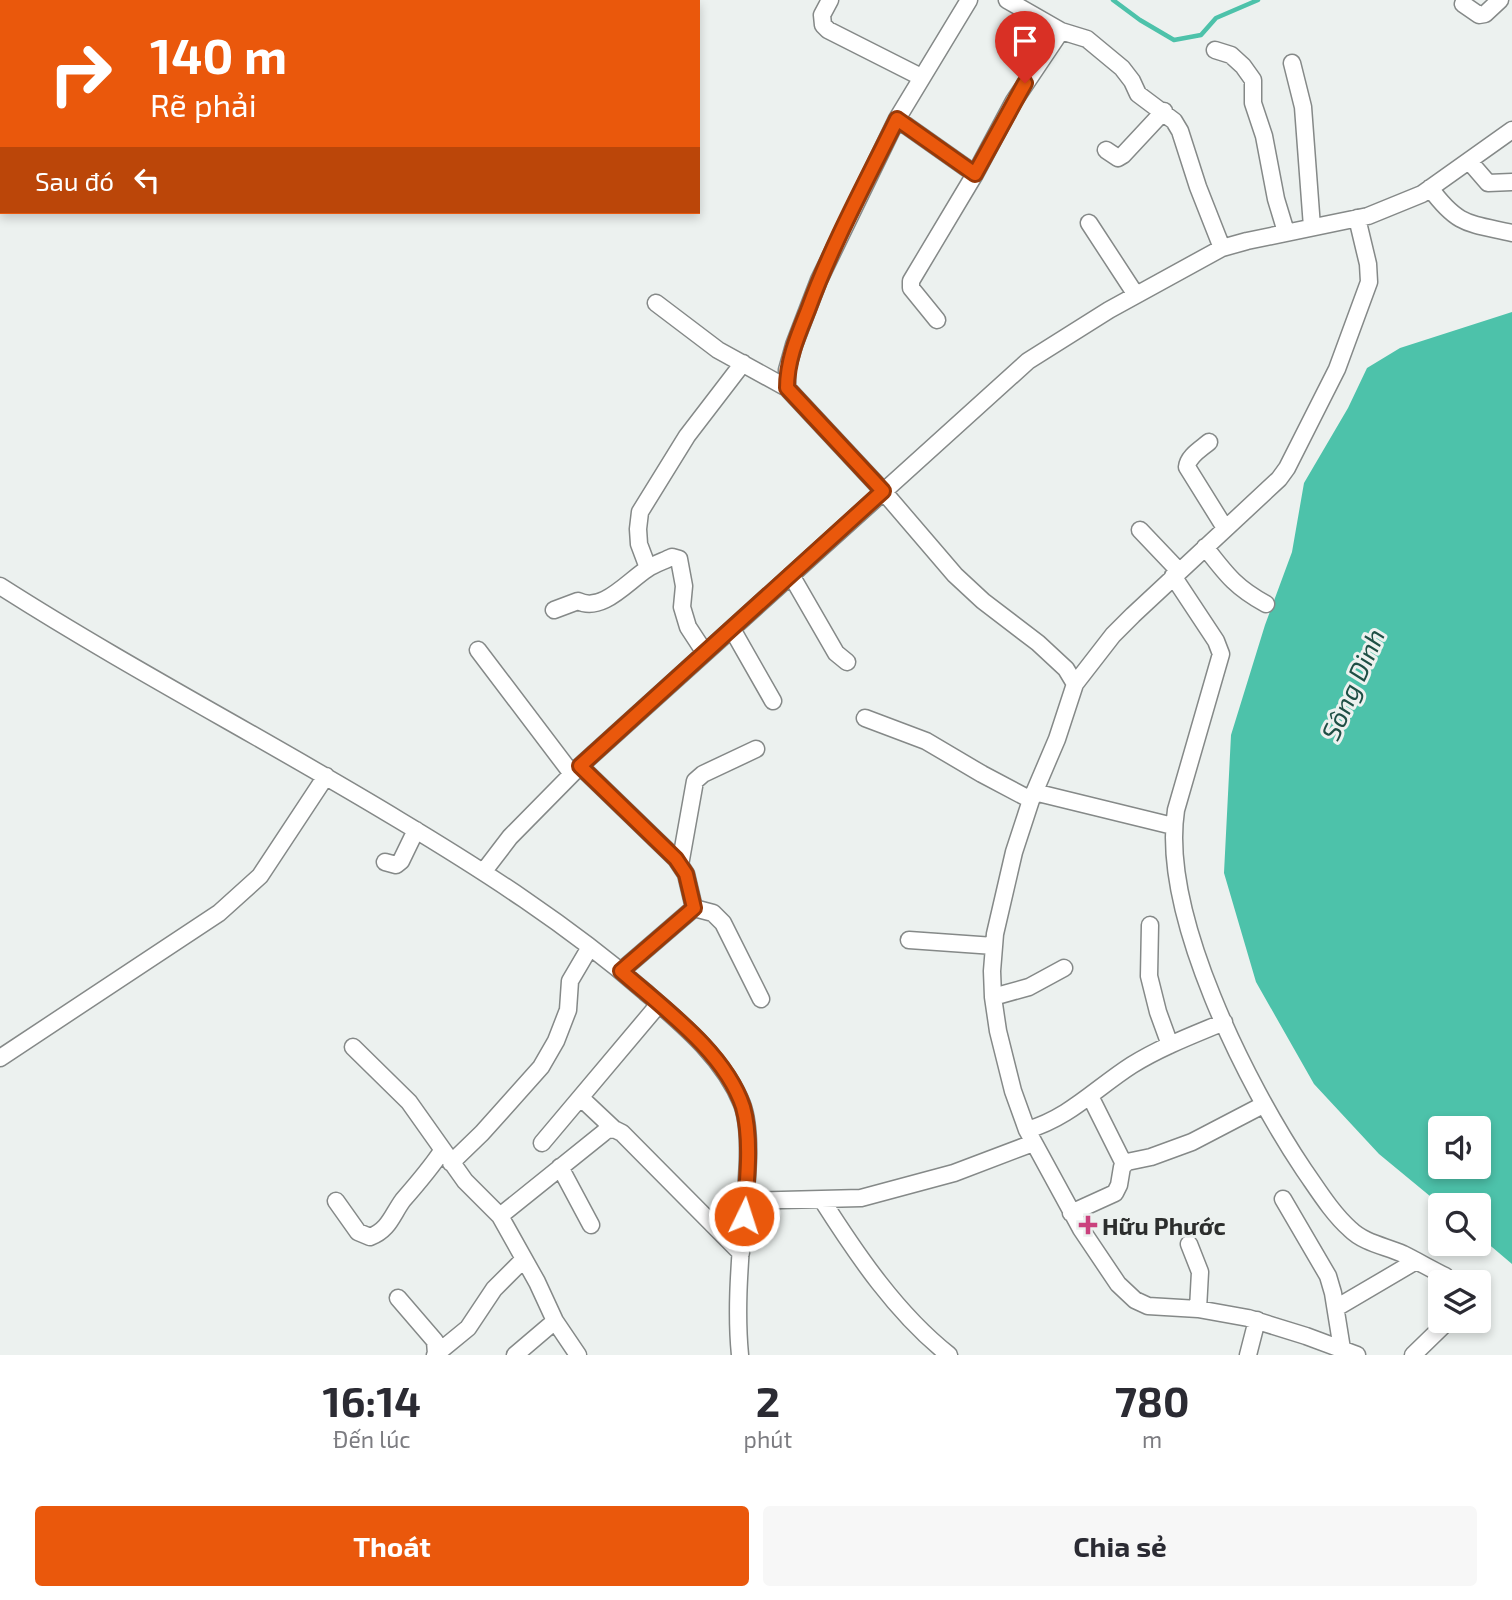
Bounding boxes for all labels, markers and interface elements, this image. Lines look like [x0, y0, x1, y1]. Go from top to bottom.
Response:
pin [995, 11, 1055, 83]
icon: arrive [1006, 22, 1044, 60]
text: 140 m [150, 25, 287, 84]
icon: right [35, 28, 126, 119]
text: Rẽ phải [150, 85, 257, 123]
icon: left [128, 161, 166, 199]
text: Sau đó [35, 165, 114, 196]
water label: Sông Dinh [1314, 623, 1390, 745]
map controls [1428, 1116, 1491, 1333]
button: sound [1428, 1116, 1491, 1179]
position arrow [707, 1179, 781, 1253]
button: search [1428, 1193, 1491, 1256]
place label: Hữu Phước [1102, 1211, 1226, 1240]
marker: Hữu Phước [1080, 1217, 1096, 1233]
button: layers [1428, 1270, 1491, 1333]
text: 16:14 [322, 1375, 421, 1425]
text: 2 [756, 1375, 780, 1425]
text: 780 [1115, 1375, 1190, 1425]
text: Đến lúc [333, 1425, 411, 1453]
text: phút [744, 1425, 792, 1453]
text: m [1142, 1425, 1162, 1453]
button: Thoát [35, 1506, 749, 1586]
button: Chia sẻ [763, 1506, 1477, 1586]

